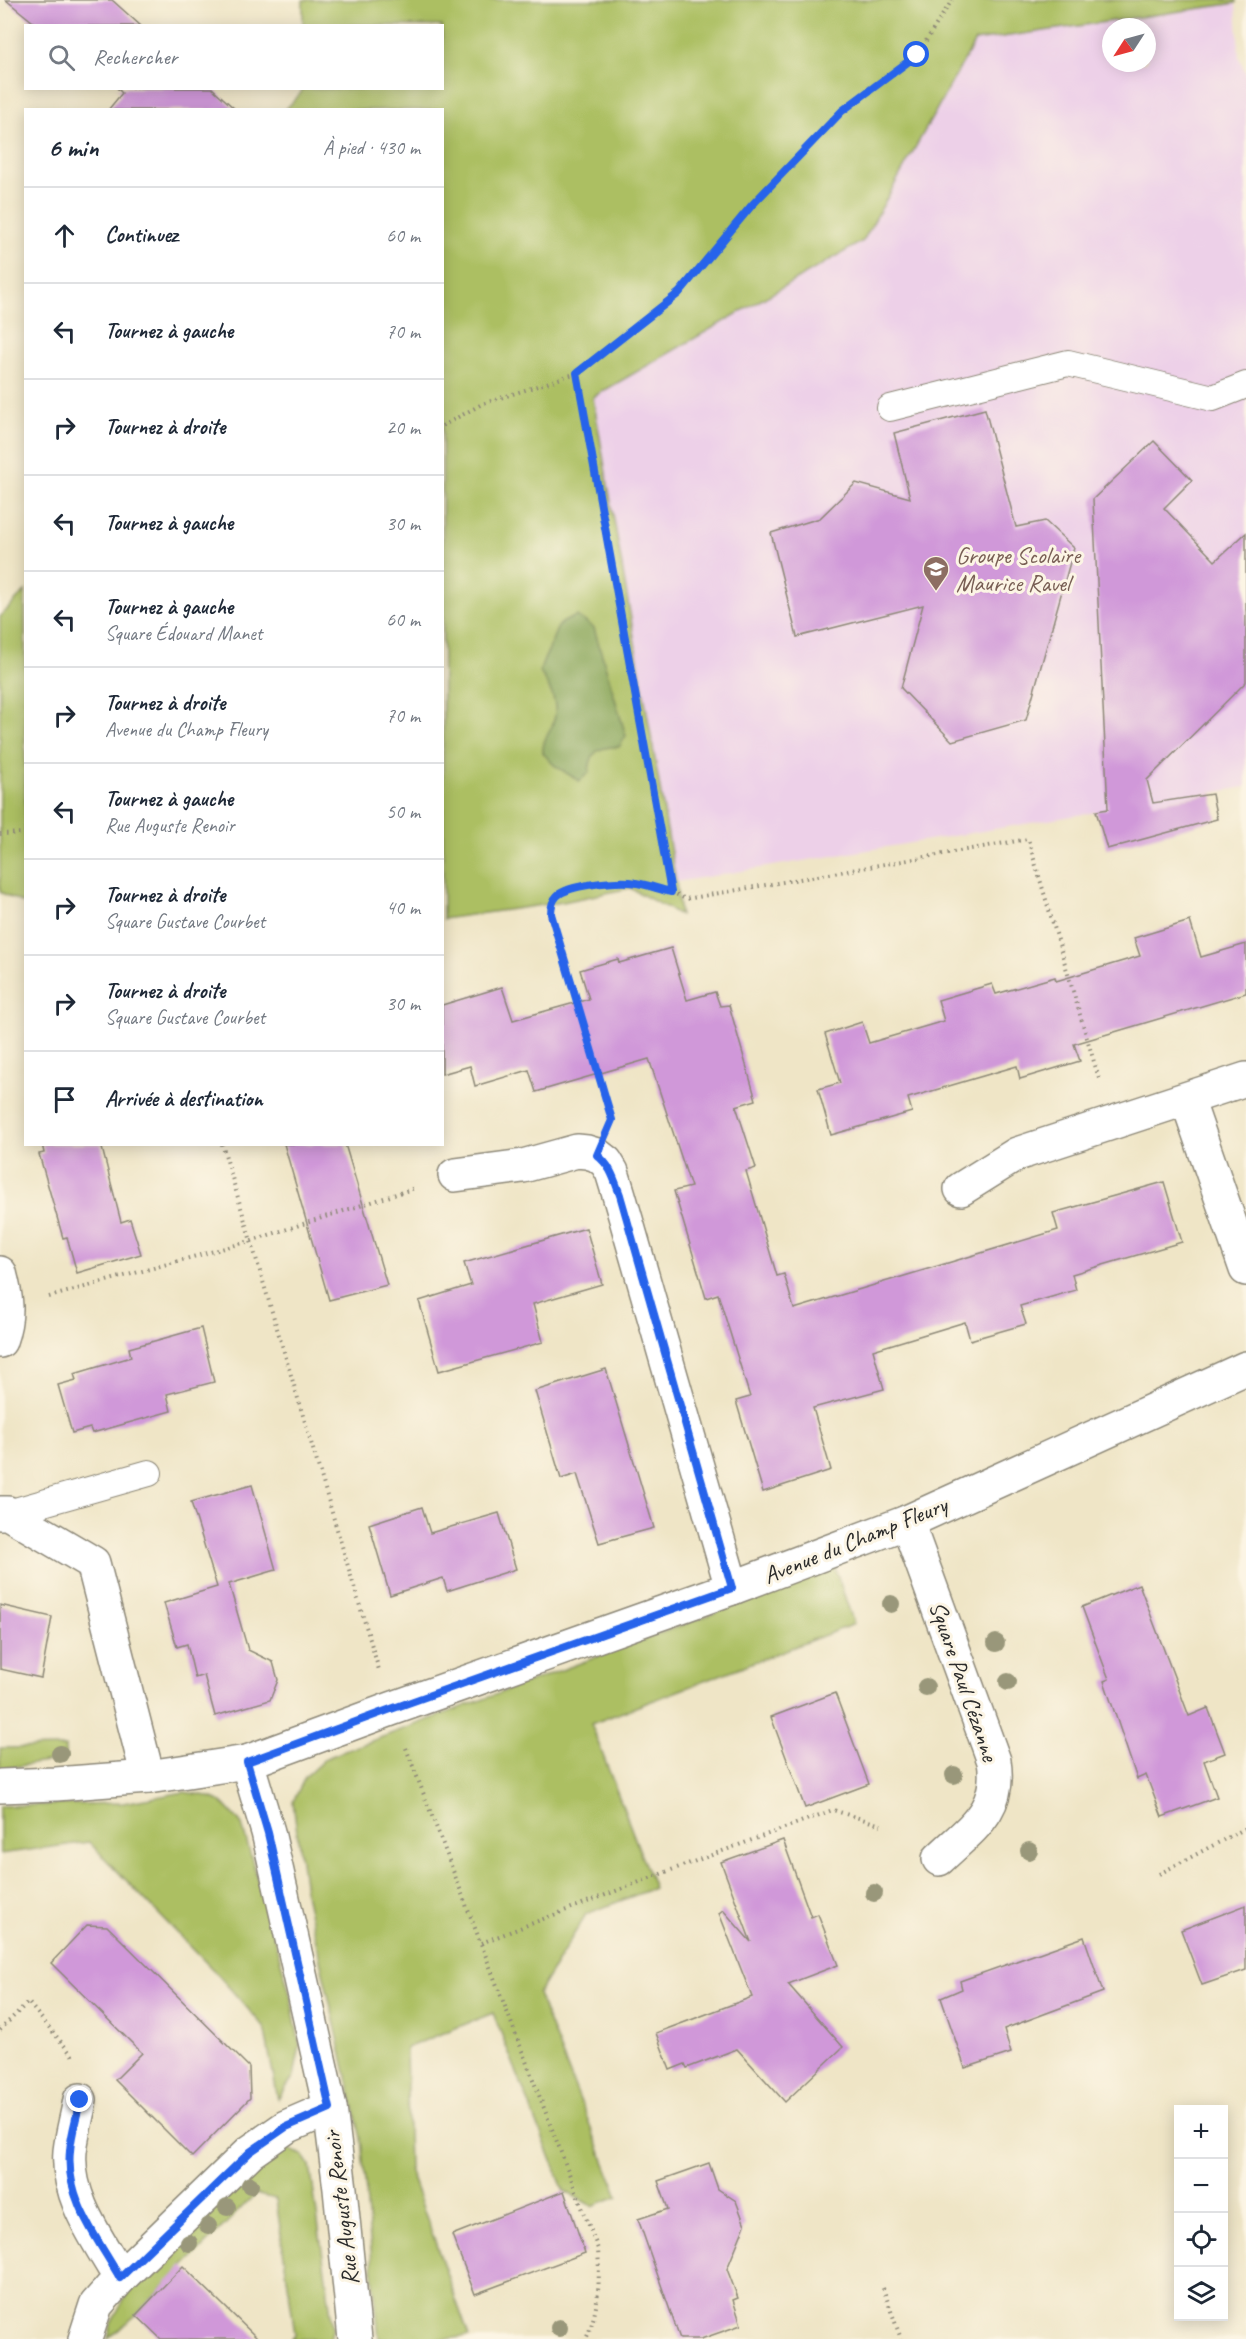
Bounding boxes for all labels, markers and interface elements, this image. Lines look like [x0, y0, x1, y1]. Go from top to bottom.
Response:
north arrow [1102, 18, 1156, 72]
search box [24, 24, 444, 90]
icon: search [45, 41, 78, 74]
route start [903, 41, 929, 67]
text: Rechercher [93, 43, 177, 71]
text: 6 min [48, 131, 98, 164]
text: À pied · 430 m [323, 135, 420, 160]
icon: ahead [48, 219, 81, 252]
text: Continuez [105, 221, 178, 249]
text: 60 m [386, 223, 420, 248]
icon: left [48, 315, 81, 348]
text: Tournez à gauche [105, 317, 233, 345]
text: 70 m [386, 319, 420, 344]
icon: right [48, 411, 81, 444]
text: Tournez à droite [105, 413, 225, 441]
text: 20 m [386, 415, 420, 440]
icon: left [48, 507, 81, 540]
text: Tournez à gauche [105, 509, 233, 537]
text: 30 m [386, 511, 420, 536]
place label: Groupe Scolaire Maurice Ravel [956, 540, 1082, 598]
school or university icon: Groupe Scolaire Maurice Ravel [921, 554, 951, 592]
text: Tournez à gauche [105, 593, 233, 621]
icon: left [48, 603, 81, 636]
text: 60 m [386, 607, 420, 632]
text: Square Édouard Manet [105, 621, 262, 646]
text: Tournez à droite [105, 689, 225, 717]
icon: right [48, 699, 81, 732]
text: 70 m [386, 703, 420, 728]
text: Avenue du Champ Fleury [105, 717, 268, 742]
text: Tournez à gauche [105, 785, 233, 813]
icon: left [48, 795, 81, 828]
text: 50 m [386, 799, 420, 824]
text: Rue Auguste Renoir [105, 813, 235, 838]
text: Tournez à droite [105, 881, 225, 909]
icon: right [48, 891, 81, 924]
text: 40 m [386, 895, 420, 920]
text: Square Gustave Courbet [105, 909, 265, 934]
text: Tournez à droite [105, 977, 225, 1005]
icon: right [48, 987, 81, 1020]
text: 30 m [386, 991, 420, 1016]
text: Square Gustave Courbet [105, 1005, 265, 1030]
icon: arrive [48, 1083, 81, 1116]
text: Arrivée à destination [105, 1085, 263, 1113]
street label: Avenue du Champ Fleury [759, 1489, 953, 1591]
street label: Square Paul Cézanne [923, 1597, 1006, 1767]
route end [66, 2086, 92, 2112]
map controls [1174, 2105, 1228, 2321]
button: + [1174, 2105, 1228, 2159]
street label: Rue Auguste Renoir [316, 2127, 365, 2287]
button: − [1174, 2159, 1228, 2213]
button: locate [1174, 2213, 1228, 2267]
button: layers [1174, 2267, 1228, 2321]

